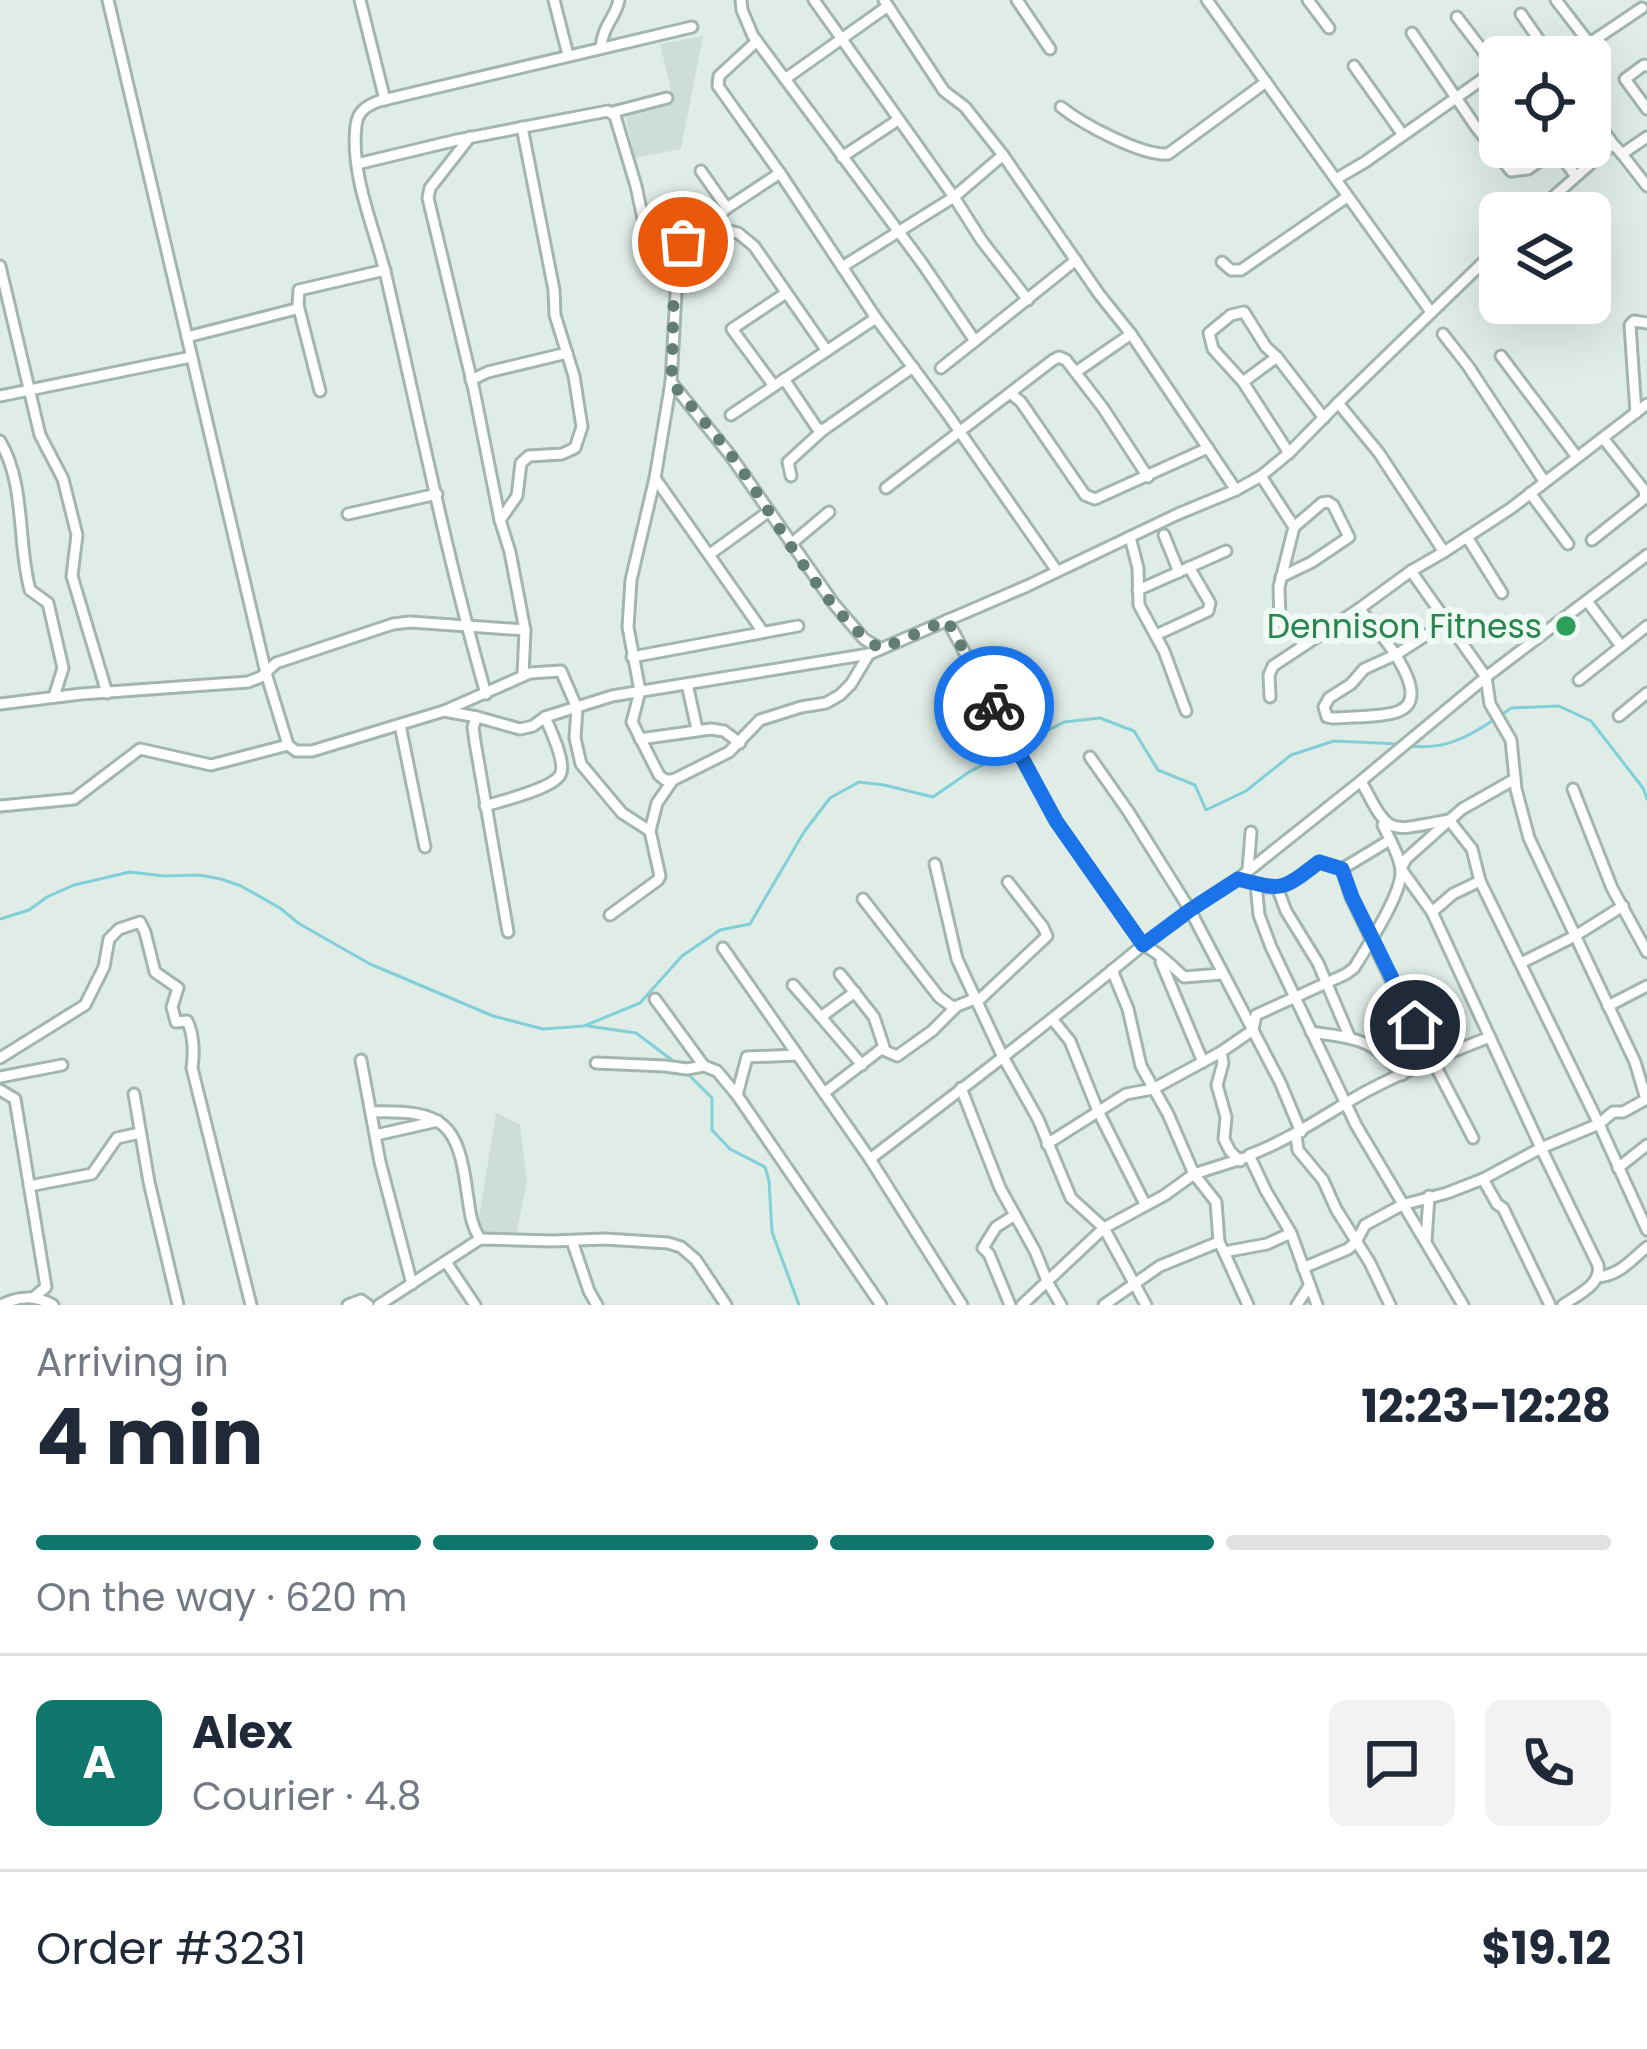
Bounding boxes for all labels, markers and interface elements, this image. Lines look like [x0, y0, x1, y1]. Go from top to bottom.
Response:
map controls [1479, 36, 1611, 324]
button: locate [1479, 36, 1611, 168]
pin [632, 191, 734, 293]
button: layers [1479, 192, 1611, 324]
icon: bag [650, 209, 716, 275]
place label: Dennison Fitness [1267, 603, 1542, 650]
marker: Dennison Fitness [1553, 613, 1579, 639]
courier [934, 646, 1054, 766]
icon: bike [961, 673, 1027, 739]
pin [1364, 974, 1466, 1076]
icon: home [1382, 992, 1448, 1058]
text: Arriving in [36, 1335, 229, 1390]
text: 12:23–12:28 [1361, 1375, 1611, 1438]
text: 4 min [36, 1382, 264, 1491]
text: On the way · 620 m [36, 1570, 407, 1625]
button: chat [1329, 1700, 1455, 1826]
button: phone [1485, 1700, 1611, 1826]
text: Alex [192, 1701, 293, 1764]
text: A [82, 1731, 116, 1794]
text: Courier · 4.8 [192, 1769, 421, 1824]
text: Order #3231 [36, 1917, 306, 1980]
text: $19.12 [1481, 1917, 1611, 1980]

